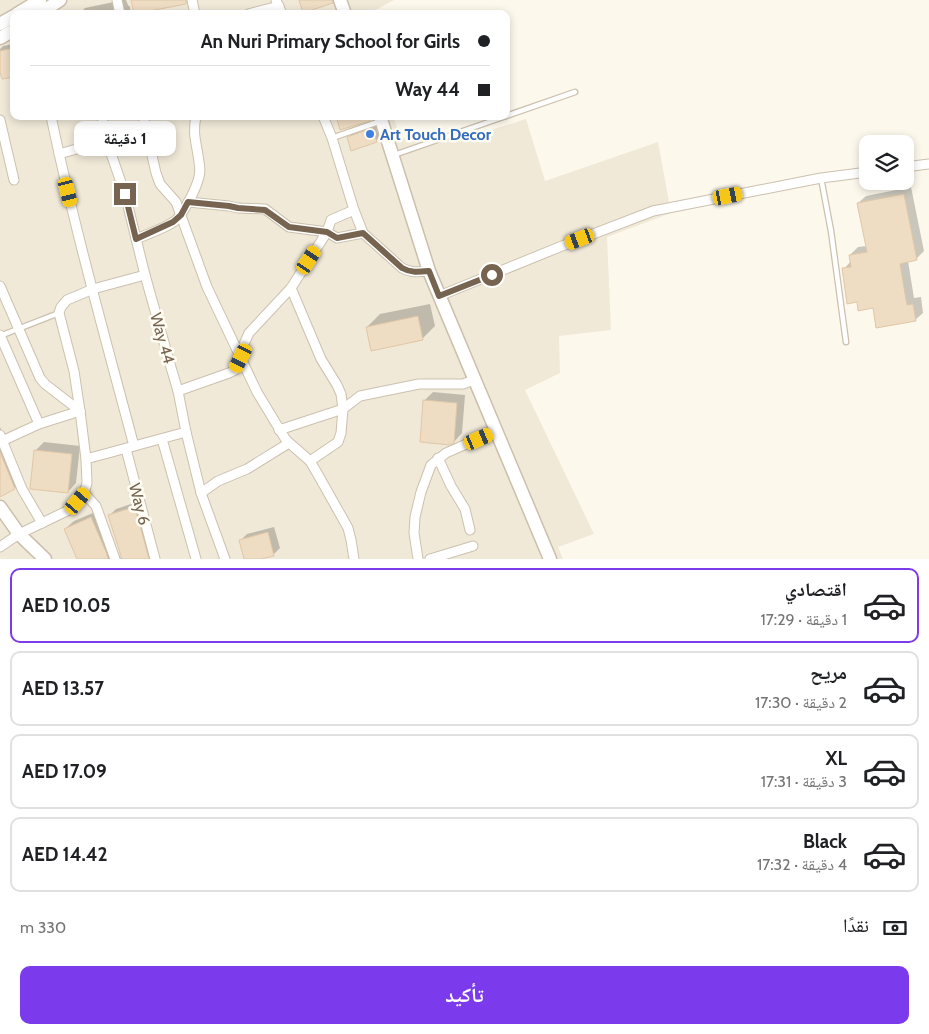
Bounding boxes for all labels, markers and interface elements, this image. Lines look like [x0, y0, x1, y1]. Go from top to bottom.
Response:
text: An Nuri Primary School for Girls [201, 30, 460, 53]
text: Way 44 [395, 78, 460, 101]
callout: 1 دقيقة [74, 121, 176, 156]
place label: Art Touch Decor [380, 125, 492, 144]
marker: Art Touch Decor [364, 128, 376, 140]
text: 1 دقيقة [103, 129, 147, 148]
map controls [859, 135, 914, 190]
button: layers [859, 135, 914, 190]
car [57, 176, 78, 208]
route end [114, 183, 136, 205]
car [711, 186, 744, 206]
car [563, 227, 596, 251]
car [294, 243, 323, 277]
route start [481, 264, 503, 286]
street label: Way 44 [146, 311, 179, 366]
car [227, 341, 254, 375]
car [462, 426, 495, 452]
street label: Way 6 [125, 481, 154, 527]
car [62, 485, 93, 517]
text: اقتصادي [785, 578, 847, 601]
icon: car [862, 583, 907, 628]
text: AED 10.05 [22, 594, 111, 617]
text: 1 دقيقة · 17:29 [761, 610, 847, 629]
text: مريح [810, 661, 847, 684]
icon: car [862, 666, 907, 711]
text: AED 13.57 [22, 677, 104, 700]
text: 2 دقيقة · 17:30 [755, 693, 847, 712]
text: XL [826, 747, 847, 770]
icon: car [862, 749, 907, 794]
text: AED 17.09 [22, 760, 107, 783]
text: 3 دقيقة · 17:31 [761, 772, 847, 791]
text: Black [803, 830, 847, 853]
icon: car [862, 832, 907, 877]
text: AED 14.42 [22, 843, 108, 866]
text: 4 دقيقة · 17:32 [757, 855, 847, 874]
text: نقدًا [843, 914, 869, 937]
icon: cash [881, 914, 909, 942]
text: 330 m [20, 918, 66, 937]
button: تأكيد [20, 966, 909, 1024]

